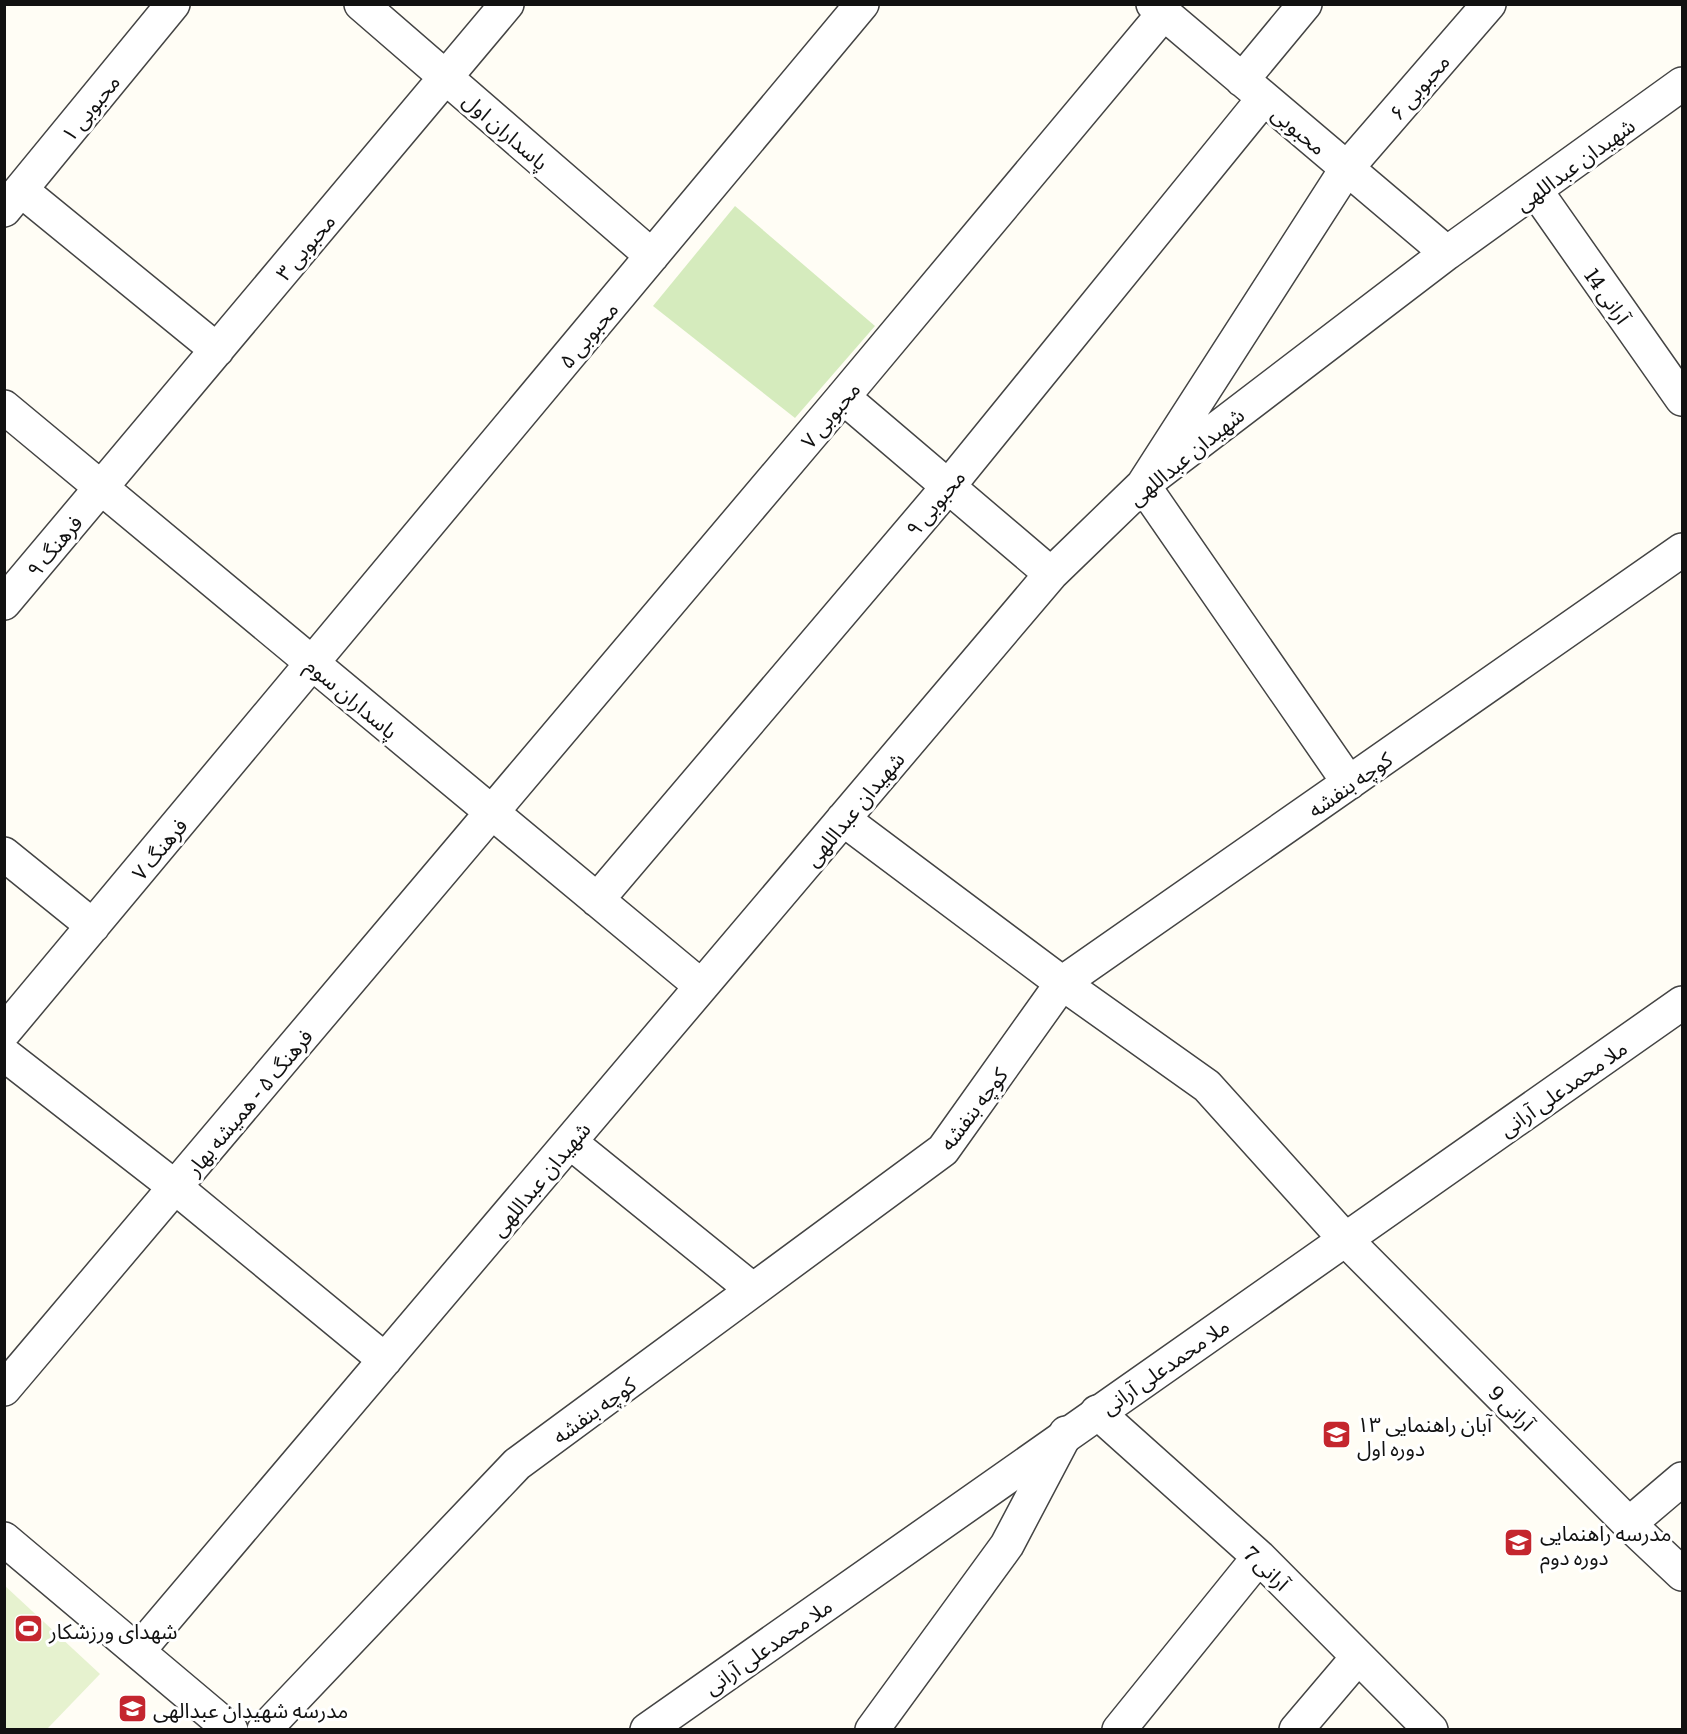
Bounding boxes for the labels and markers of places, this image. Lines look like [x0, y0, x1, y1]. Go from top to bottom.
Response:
place label: ۱۳ آبان راهنمایی دوره اول [1357, 1407, 1493, 1462]
school or university icon: ۱۳ آبان راهنمایی دوره اول [1320, 1418, 1352, 1450]
place label: مدرسه راهنمایی دوره دوم [1540, 1516, 1672, 1574]
school or university icon: مدرسه راهنمایی دوره دوم [1503, 1527, 1535, 1559]
sports icon: شهدای ورزشکار [12, 1613, 44, 1645]
place label: شهدای ورزشکار [48, 1614, 178, 1645]
school or university icon: مدرسه شهیدان عبدالهی [116, 1692, 148, 1724]
place label: مدرسه شهیدان عبدالهی [153, 1693, 348, 1724]

